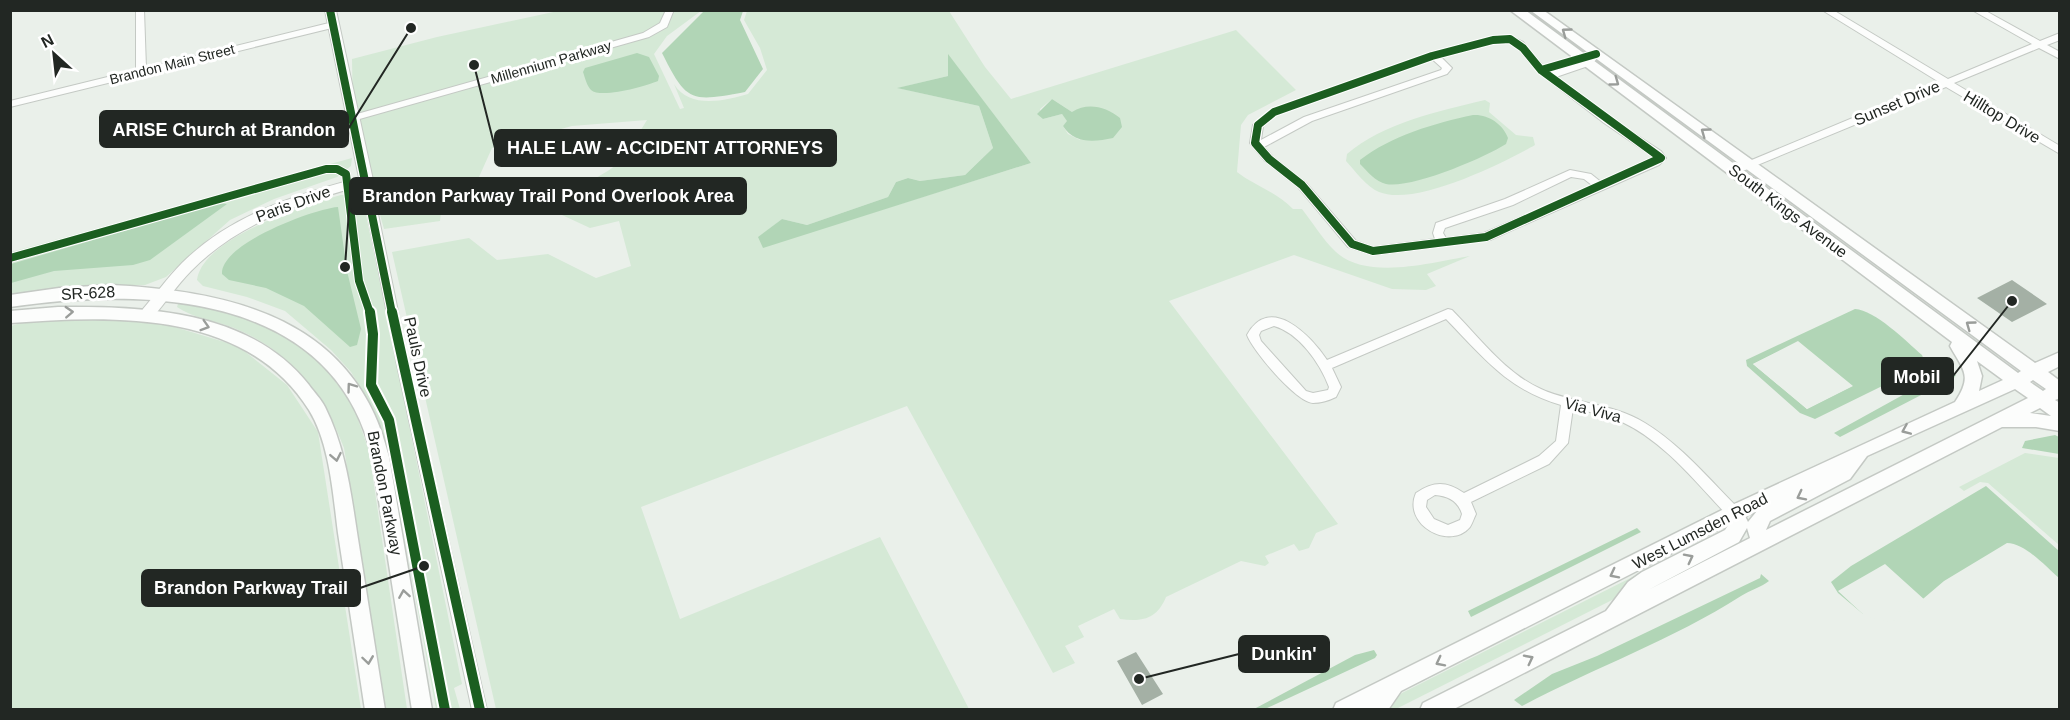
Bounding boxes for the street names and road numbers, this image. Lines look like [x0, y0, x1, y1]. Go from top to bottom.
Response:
street label: Millennium Parkway [489, 37, 613, 87]
street label: Brandon Main Street [108, 41, 236, 87]
street label: Sunset Drive [1852, 77, 1943, 129]
street label: Hilltop Drive [1961, 88, 2043, 147]
street label: South Kings Avenue [1725, 161, 1851, 261]
street label: Paris Drive [253, 183, 333, 225]
street label: SR-628 [60, 283, 116, 303]
street label: Pauls Drive [401, 315, 435, 399]
street label: Via Viva [1563, 394, 1623, 426]
street label: Brandon Parkway [365, 429, 405, 557]
street label: West Lumsden Road [1630, 490, 1770, 572]

